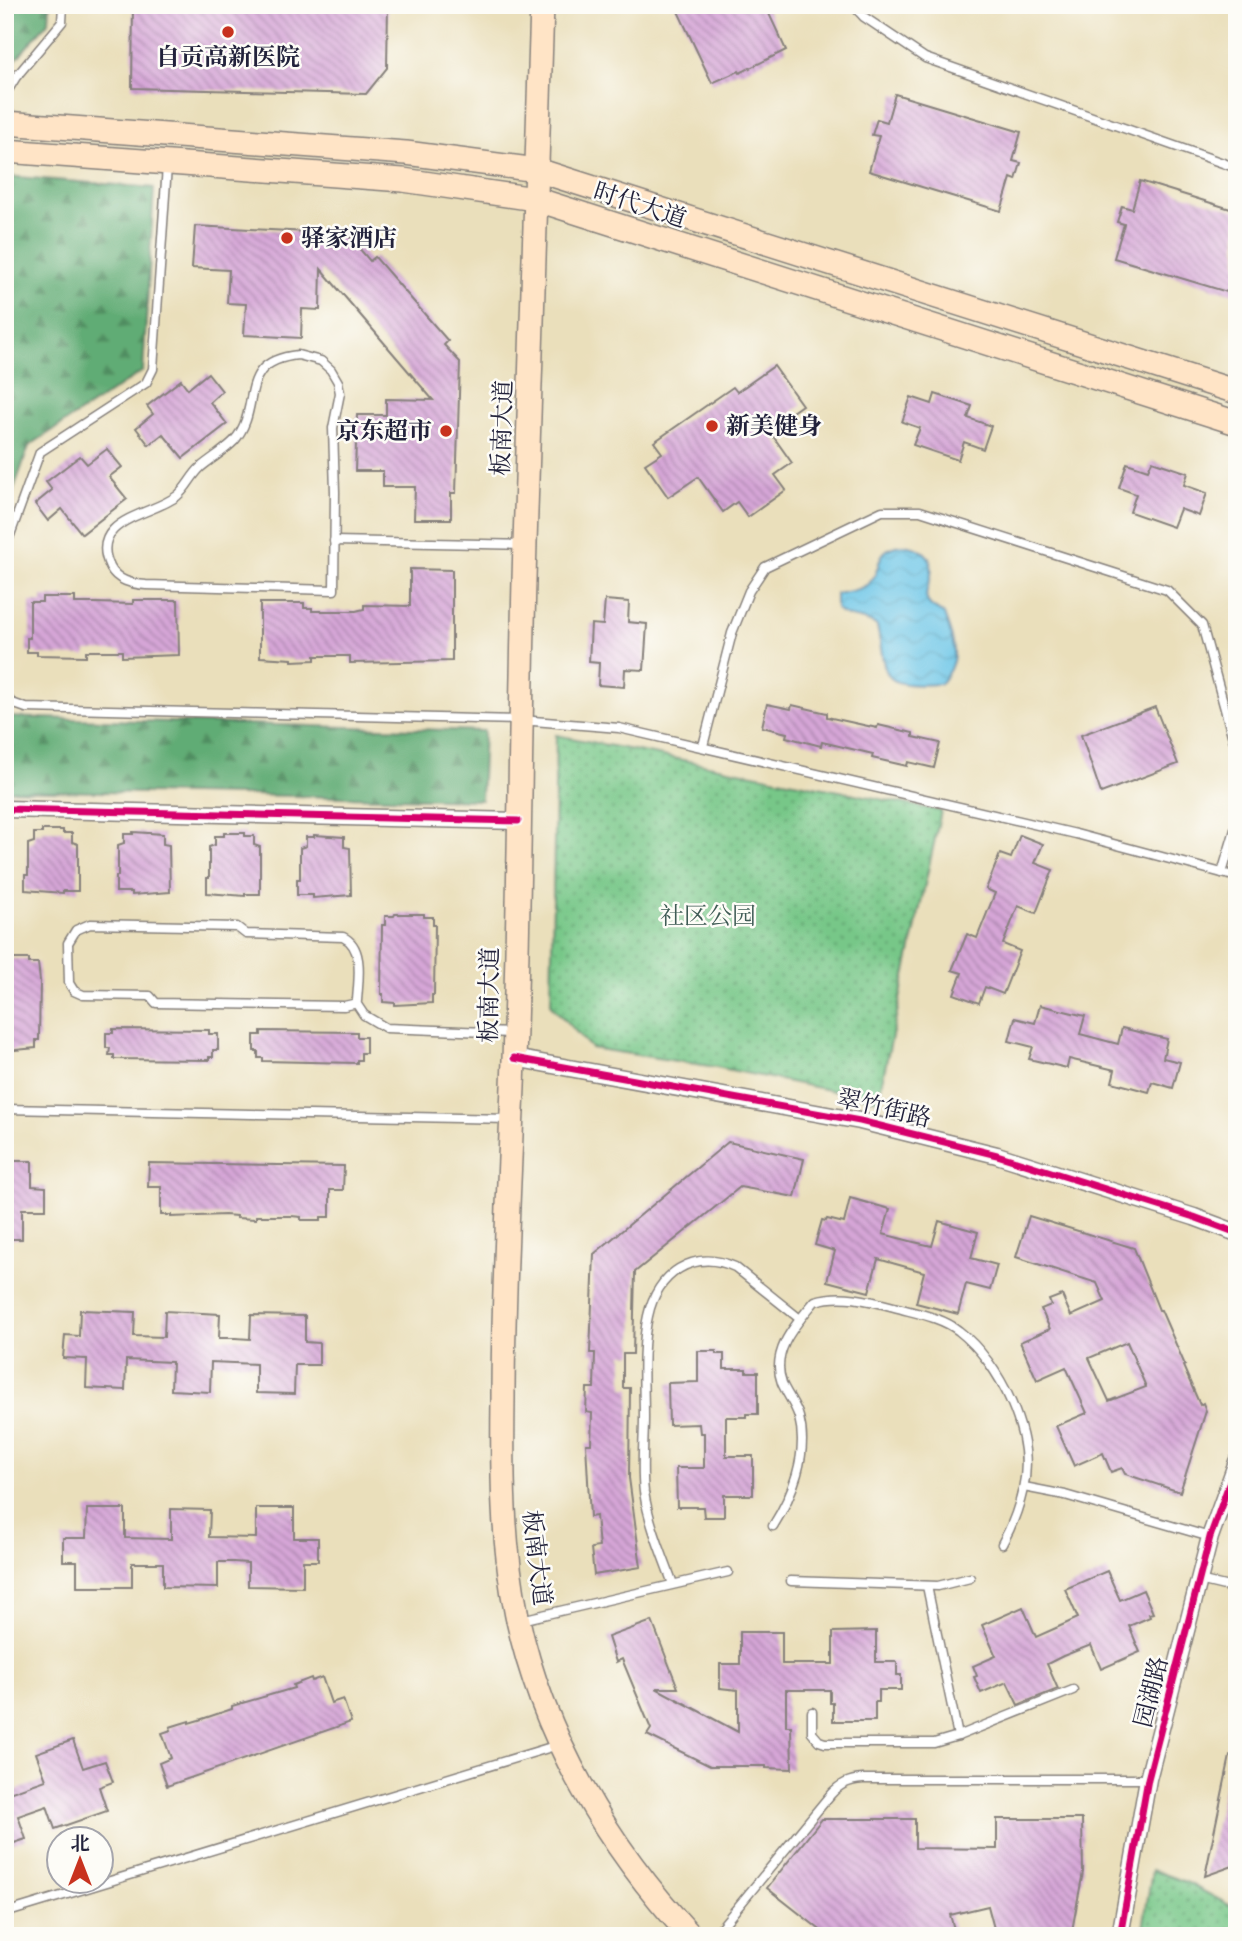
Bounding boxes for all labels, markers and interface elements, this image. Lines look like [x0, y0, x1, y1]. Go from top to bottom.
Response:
marker: 自贡高新医院 [220, 24, 236, 40]
place label: 自贡高新医院 [156, 42, 300, 72]
street label: 时代大道 [590, 176, 690, 234]
place label: 驿家酒店 [301, 223, 397, 253]
marker: 驿家酒店 [279, 230, 295, 246]
street label: 板南大道 [485, 380, 519, 476]
place label: 新美健身 [726, 411, 822, 441]
place label: 京东超市 [336, 416, 432, 446]
marker: 新美健身 [704, 418, 720, 434]
marker: 京东超市 [438, 423, 454, 439]
park label: 社区公园 [660, 901, 756, 931]
street label: 板南大道 [473, 947, 505, 1043]
street label: 翠竹街路 [834, 1083, 934, 1133]
street label: 板南大道 [516, 1509, 558, 1607]
street label: 园湖路 [1128, 1653, 1174, 1731]
north arrow [46, 1826, 116, 1896]
text: 北 [70, 1832, 90, 1855]

